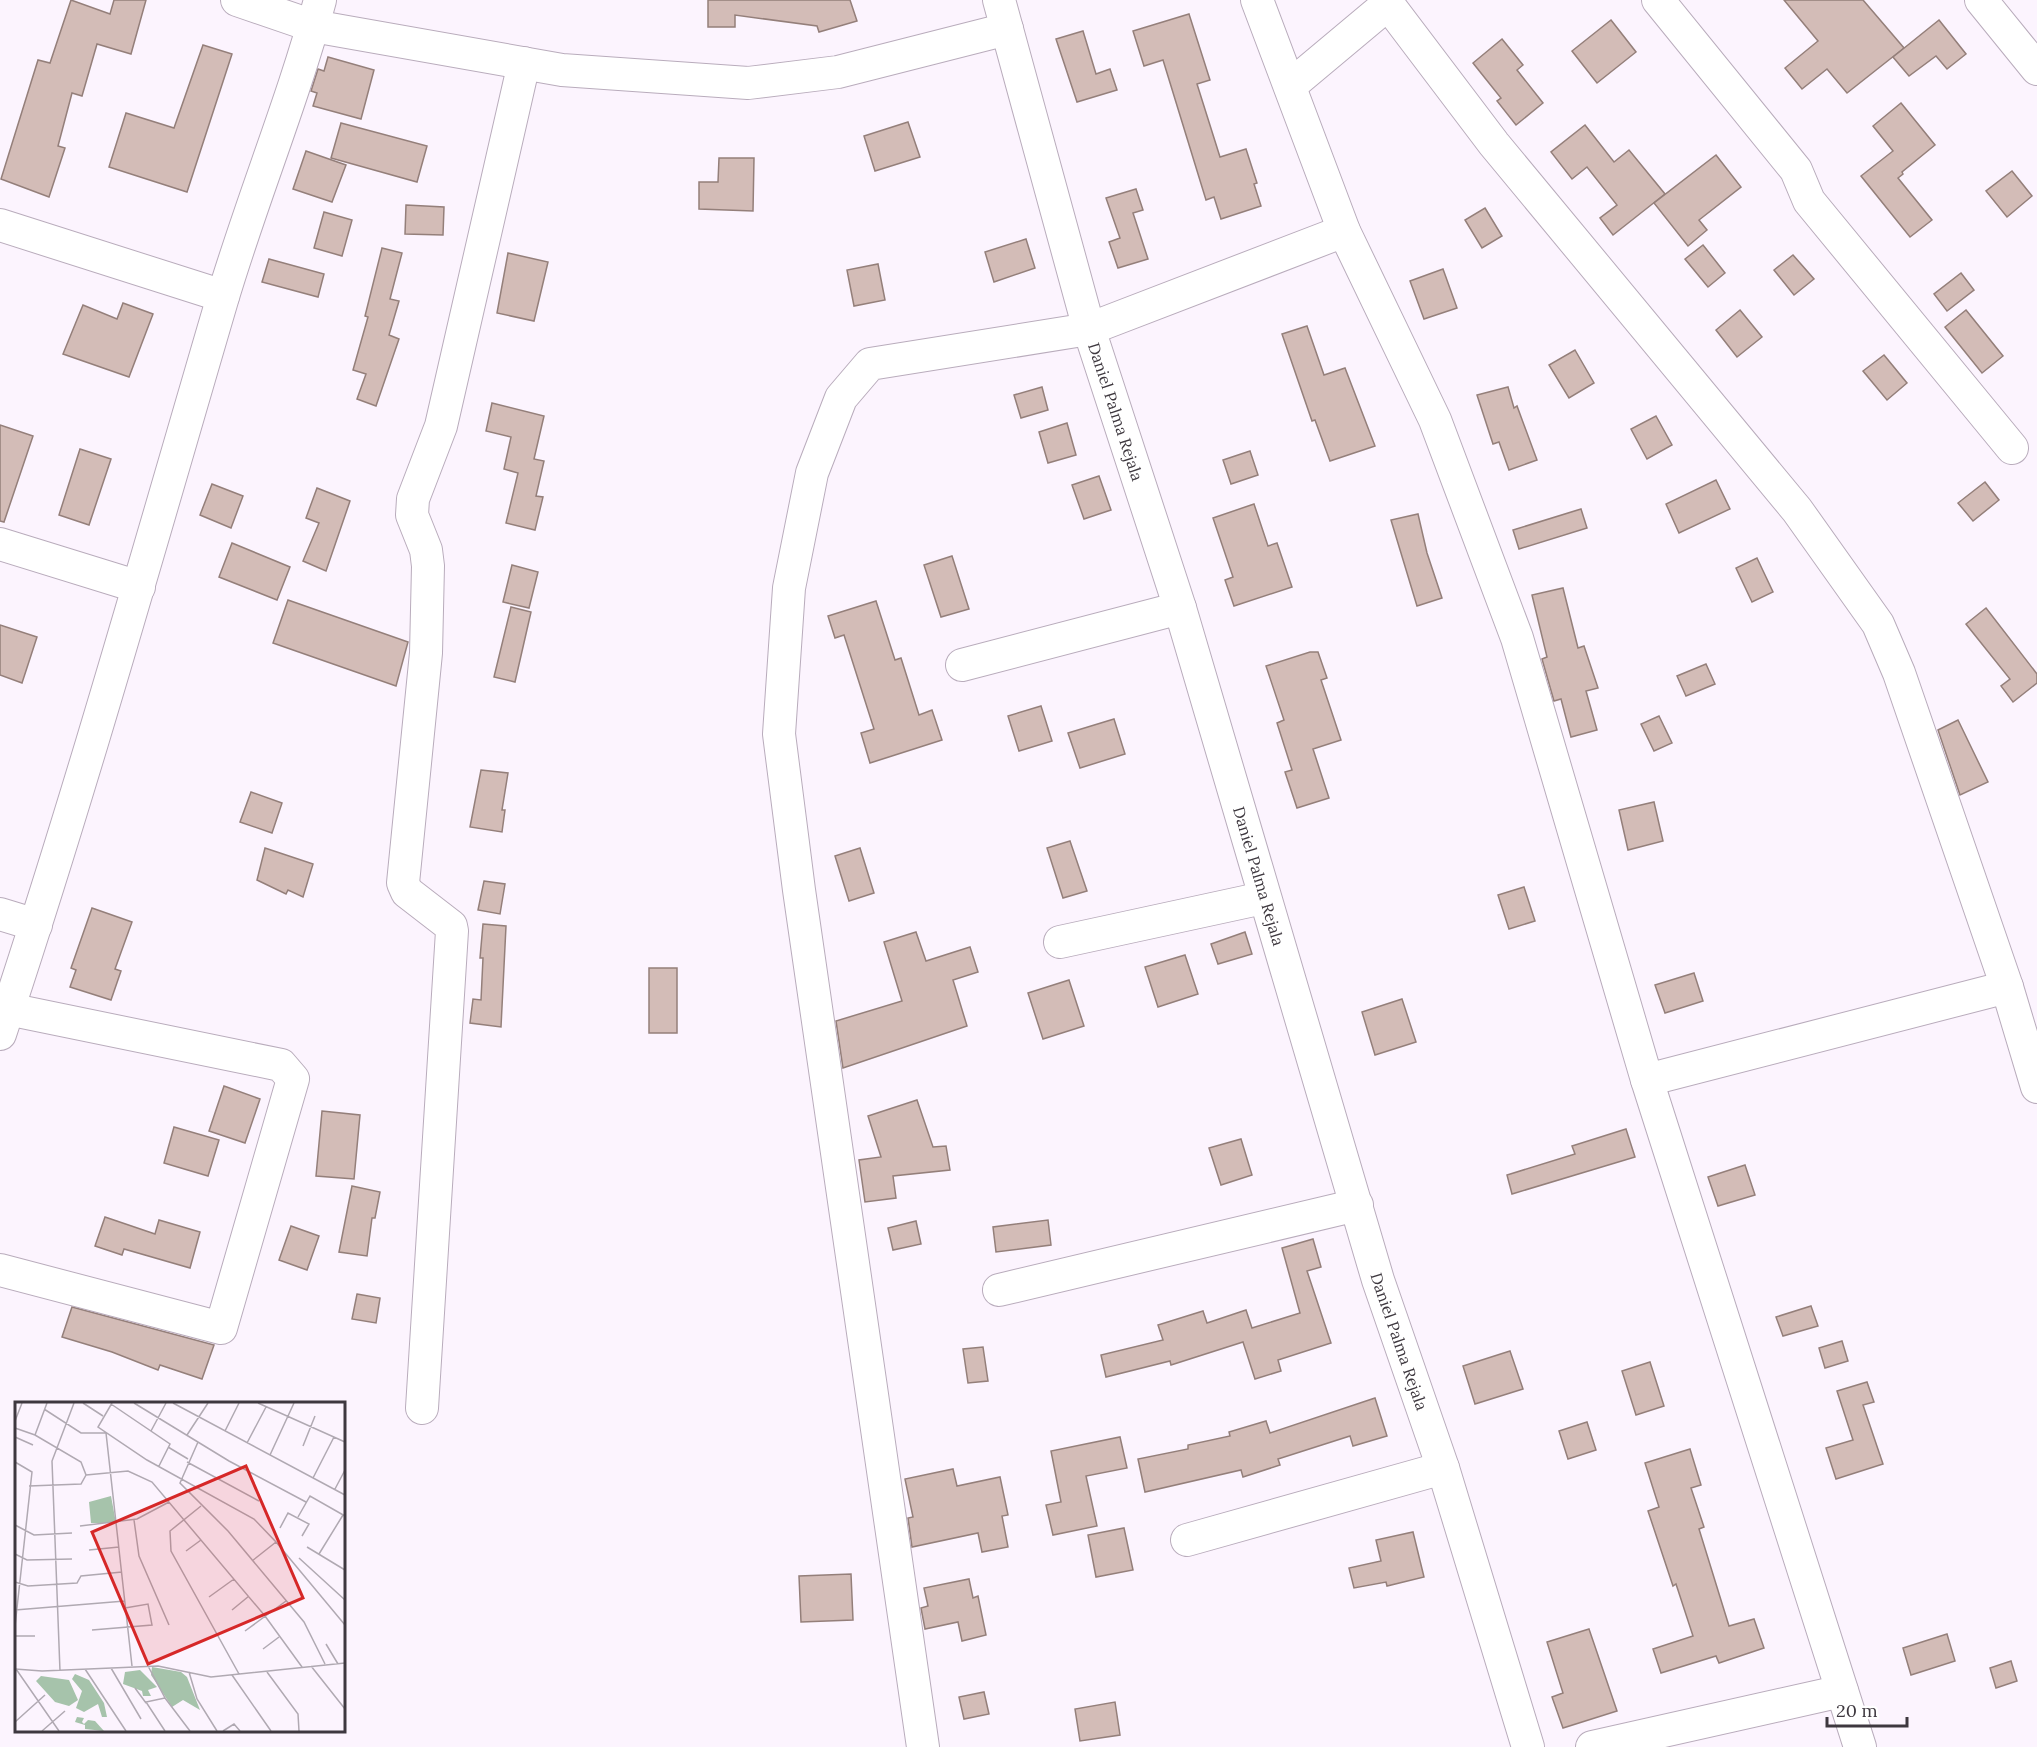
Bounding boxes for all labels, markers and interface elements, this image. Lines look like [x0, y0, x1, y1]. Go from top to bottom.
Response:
street label: Daniel Palma Rejala [1084, 340, 1148, 483]
street label: Daniel Palma Rejala [1229, 804, 1289, 948]
street label: Daniel Palma Rejala [1366, 1270, 1432, 1413]
inset map [15, 1402, 345, 1732]
scale bar [1827, 1690, 1906, 1728]
text: 20 m [1836, 1699, 1878, 1722]

